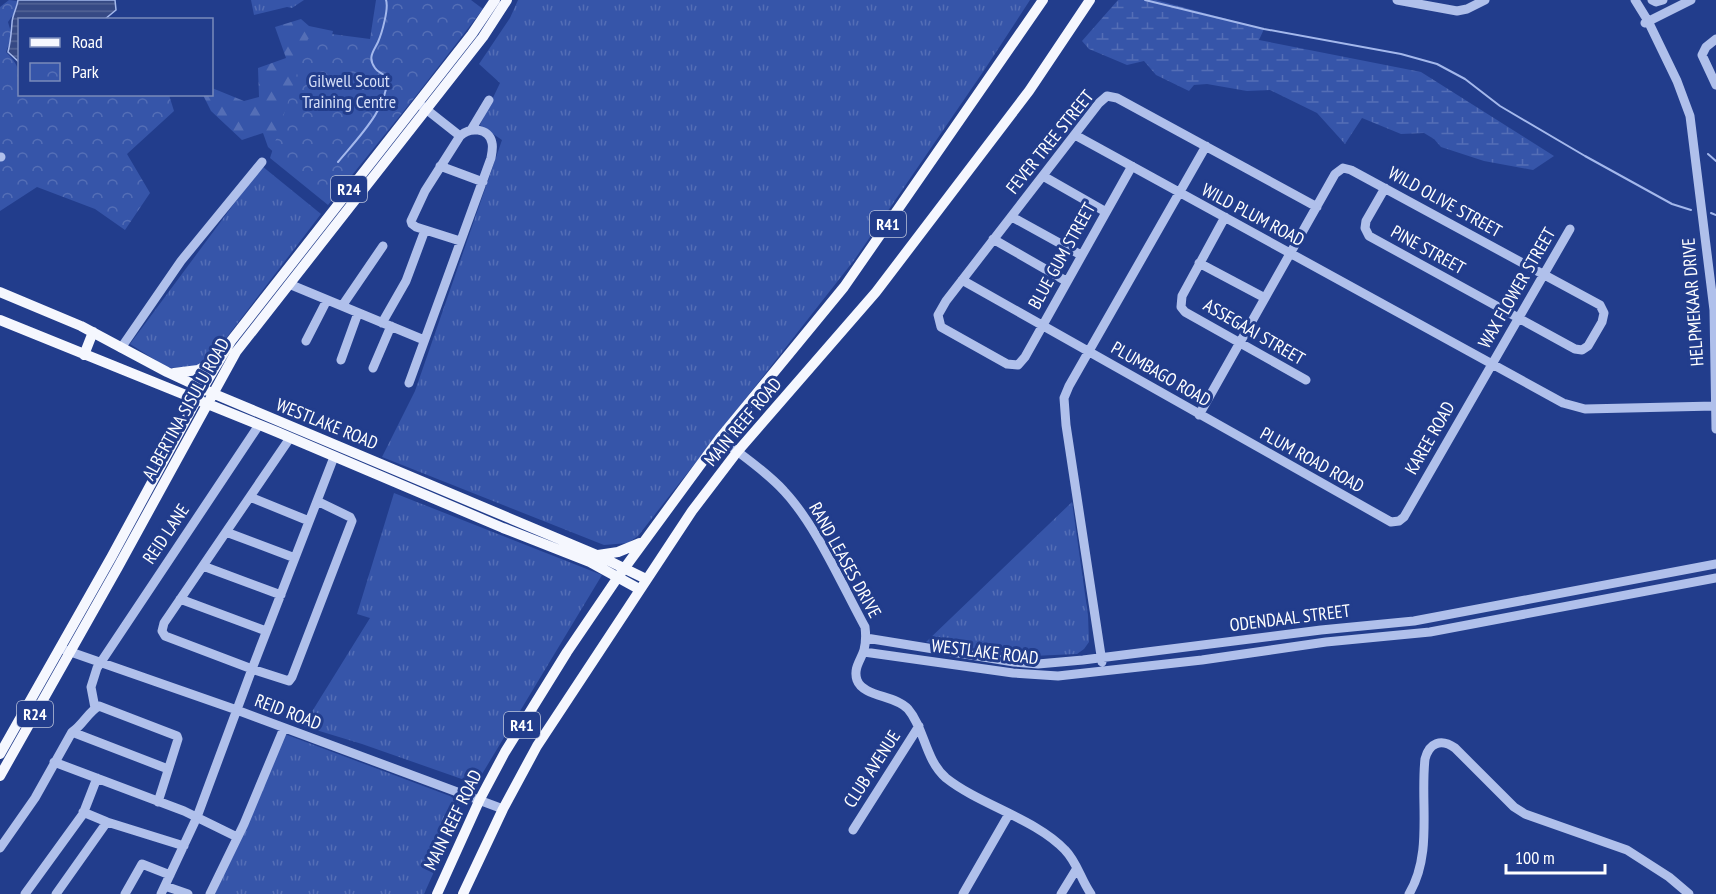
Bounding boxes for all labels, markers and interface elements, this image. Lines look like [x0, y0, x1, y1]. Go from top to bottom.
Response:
legend [18, 18, 213, 96]
text: Road [72, 30, 103, 53]
text: Park [72, 60, 99, 83]
park label: Gilwell Scout Training Centre [302, 69, 396, 113]
street label: FEVER TREE STREET [1001, 85, 1099, 198]
street label: WILD OLIVE STREET [1384, 161, 1506, 242]
road number: R24 [331, 176, 367, 202]
street label: WILD PLUM ROAD [1198, 178, 1308, 251]
street label: BLUE GUM STREET [1023, 198, 1100, 313]
road number: R41 [870, 211, 906, 237]
street label: PINE STREET [1387, 220, 1469, 279]
street label: WAX FLOWER STREET [1473, 223, 1560, 352]
street label: HELPMEKAAR DRIVE [1677, 237, 1708, 367]
street label: ASSEGAAI STREET [1199, 293, 1309, 370]
street label: ALBERTINA SISULU ROAD [137, 334, 234, 484]
street label: PLUMBAGO ROAD [1107, 336, 1215, 411]
street label: MAIN REEF ROAD [699, 373, 786, 471]
street label: WESTLAKE ROAD [273, 393, 381, 454]
street label: KAREE ROAD [1399, 397, 1460, 478]
street label: PLUM ROAD ROAD [1256, 422, 1368, 498]
street label: RAND LEASES DRIVE [804, 498, 887, 622]
street label: REID LANE [137, 499, 194, 568]
street label: ODENDAAL STREET [1228, 599, 1352, 636]
street label: WESTLAKE ROAD [930, 634, 1040, 669]
street label: REID ROAD [252, 688, 325, 735]
road number: R24 [17, 701, 53, 727]
road number: R41 [504, 712, 540, 738]
street label: CLUB AVENUE [838, 726, 905, 812]
street label: MAIN REEF ROAD [418, 766, 487, 874]
scale bar [1506, 837, 1605, 875]
text: 100 m [1515, 846, 1555, 869]

